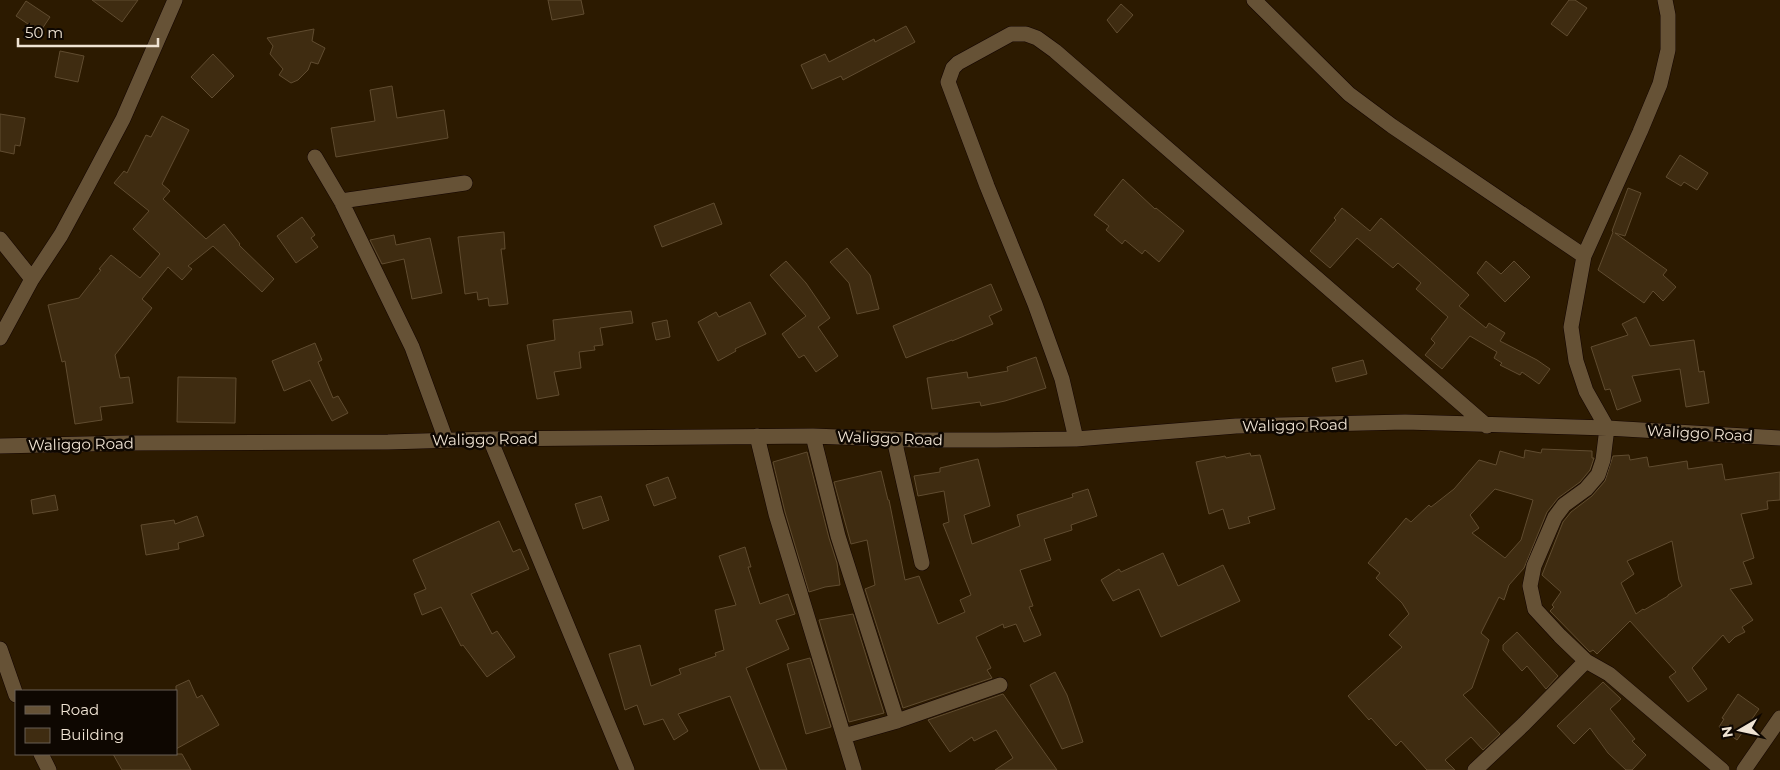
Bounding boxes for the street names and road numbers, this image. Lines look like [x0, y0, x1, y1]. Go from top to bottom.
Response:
street label: Waliggo Road [1242, 415, 1348, 435]
street label: Waliggo Road [1647, 421, 1753, 445]
street label: Waliggo Road [837, 427, 943, 449]
street label: Waliggo Road [432, 429, 538, 449]
street label: Waliggo Road [28, 434, 134, 454]

